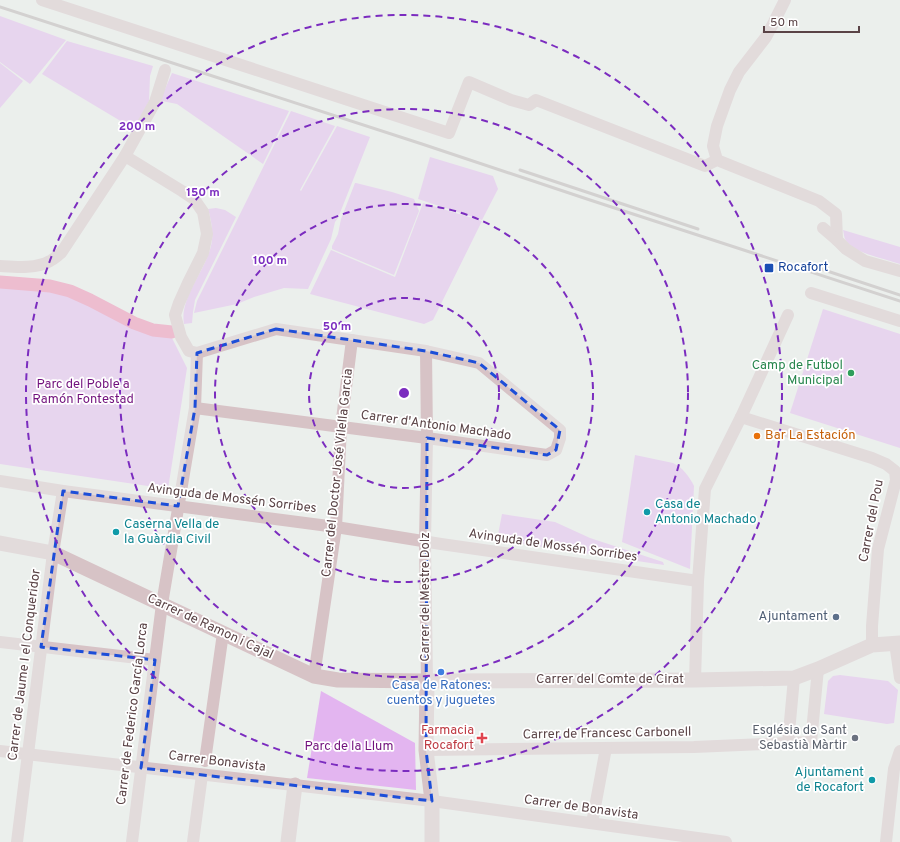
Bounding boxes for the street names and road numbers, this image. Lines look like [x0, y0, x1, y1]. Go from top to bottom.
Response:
street label: Carrer del Doctor José Vilella Garcia [319, 368, 357, 578]
street label: Carrer d'Antonio Machado [360, 408, 512, 444]
street label: Carrer del Pou [856, 478, 888, 564]
street label: Avinguda de Mossén Sorribes [146, 481, 318, 517]
street label: Avinguda de Mossén Sorribes [468, 526, 638, 566]
street label: Carrer del Mestre Dolz [418, 532, 434, 662]
street label: Carrer de Jaume I el Conqueridor [5, 568, 45, 762]
street label: Carrer de Ramon i Cajal [144, 591, 276, 663]
street label: Carrer de Federico García Lorca [114, 622, 152, 806]
street label: Carrer del Comte de Cirat [536, 672, 684, 688]
street label: Carrer de Francesc Carbonell [522, 725, 692, 743]
street label: Carrer Bonavista [167, 748, 267, 776]
street label: Carrer de Bonavista [523, 792, 639, 824]

